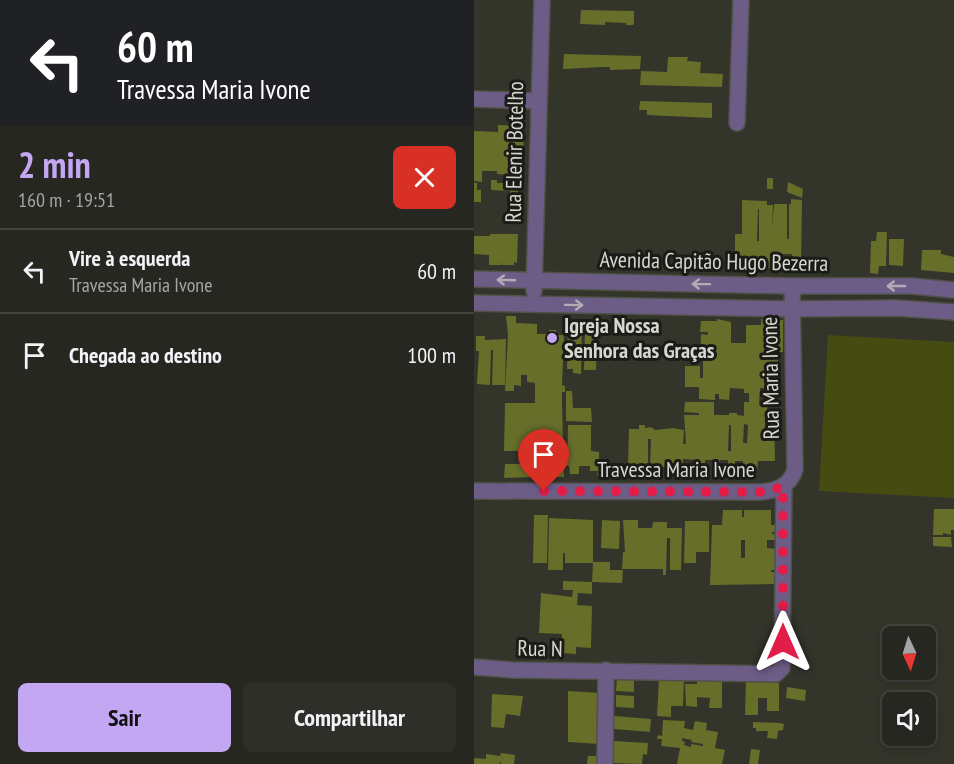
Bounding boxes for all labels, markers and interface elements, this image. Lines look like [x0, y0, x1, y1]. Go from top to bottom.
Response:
text: 60 m [117, 19, 194, 74]
icon: left [18, 24, 96, 102]
text: Travessa Maria Ivone [117, 72, 311, 106]
street label: Rua Elenir Botelho [499, 81, 529, 223]
text: 2 min [18, 141, 91, 188]
button: close [393, 146, 456, 209]
text: 160 m · 19:51 [18, 187, 115, 213]
text: Vire à esquerda [69, 244, 190, 272]
street label: Avenida Capitão Hugo Bezerra [599, 245, 829, 277]
icon: left [18, 255, 51, 288]
text: 60 m [417, 257, 456, 285]
text: Travessa Maria Ivone [69, 272, 212, 298]
one-way arrow [496, 274, 516, 286]
one-way arrow [691, 278, 711, 290]
one-way arrow [886, 280, 906, 292]
one-way arrow [564, 299, 584, 311]
place label: Igreja Nossa Senhora das Graças [564, 311, 715, 364]
street label: Rua Maria Ivone [755, 316, 785, 440]
marker: Igreja Nossa Senhora das Graças [545, 331, 559, 345]
icon: arrive [18, 339, 51, 372]
text: Chegada ao destino [69, 341, 222, 369]
text: 100 m [407, 341, 456, 369]
pin [518, 429, 569, 491]
icon: arrive [527, 438, 560, 471]
street label: Travessa Maria Ivone [597, 455, 755, 483]
position arrow [751, 610, 815, 674]
north arrow [882, 626, 936, 680]
map controls [882, 626, 936, 746]
street label: Rua N [517, 634, 563, 662]
button: Sair [18, 683, 231, 752]
button: Compartilhar [243, 683, 456, 752]
button: sound [882, 692, 936, 746]

